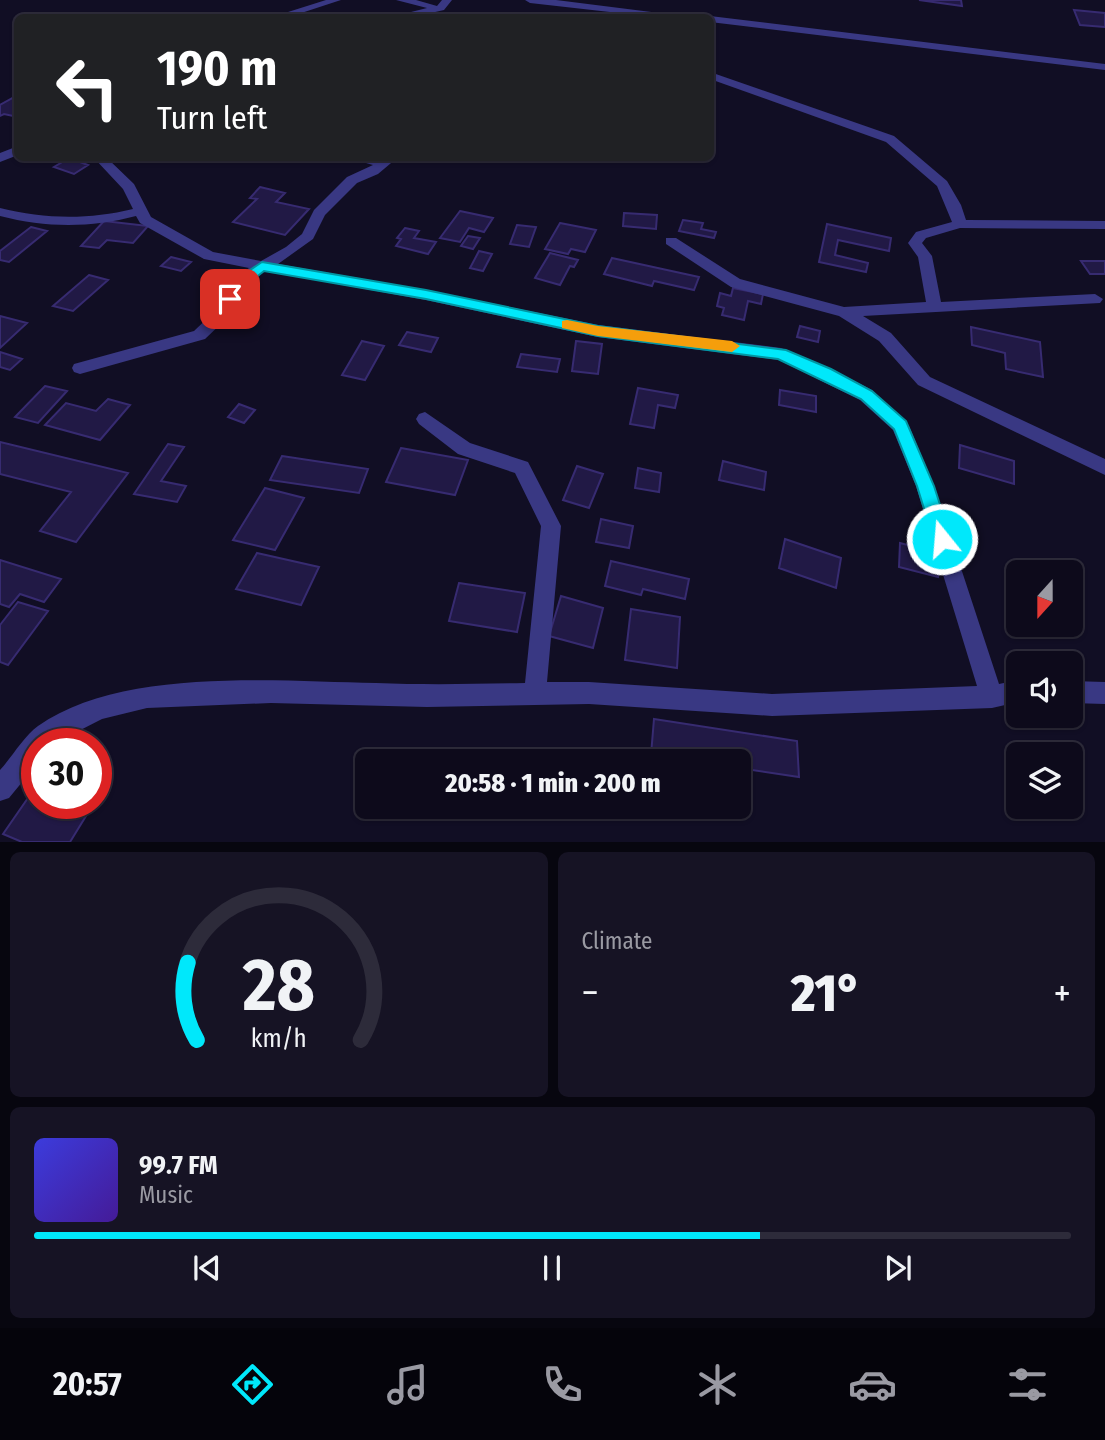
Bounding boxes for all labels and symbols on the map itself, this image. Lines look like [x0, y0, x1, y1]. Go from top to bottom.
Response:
pin [200, 269, 260, 329]
position arrow [905, 502, 979, 576]
north arrow [1006, 560, 1083, 637]
speed limit sign: 30 [21, 728, 112, 819]

